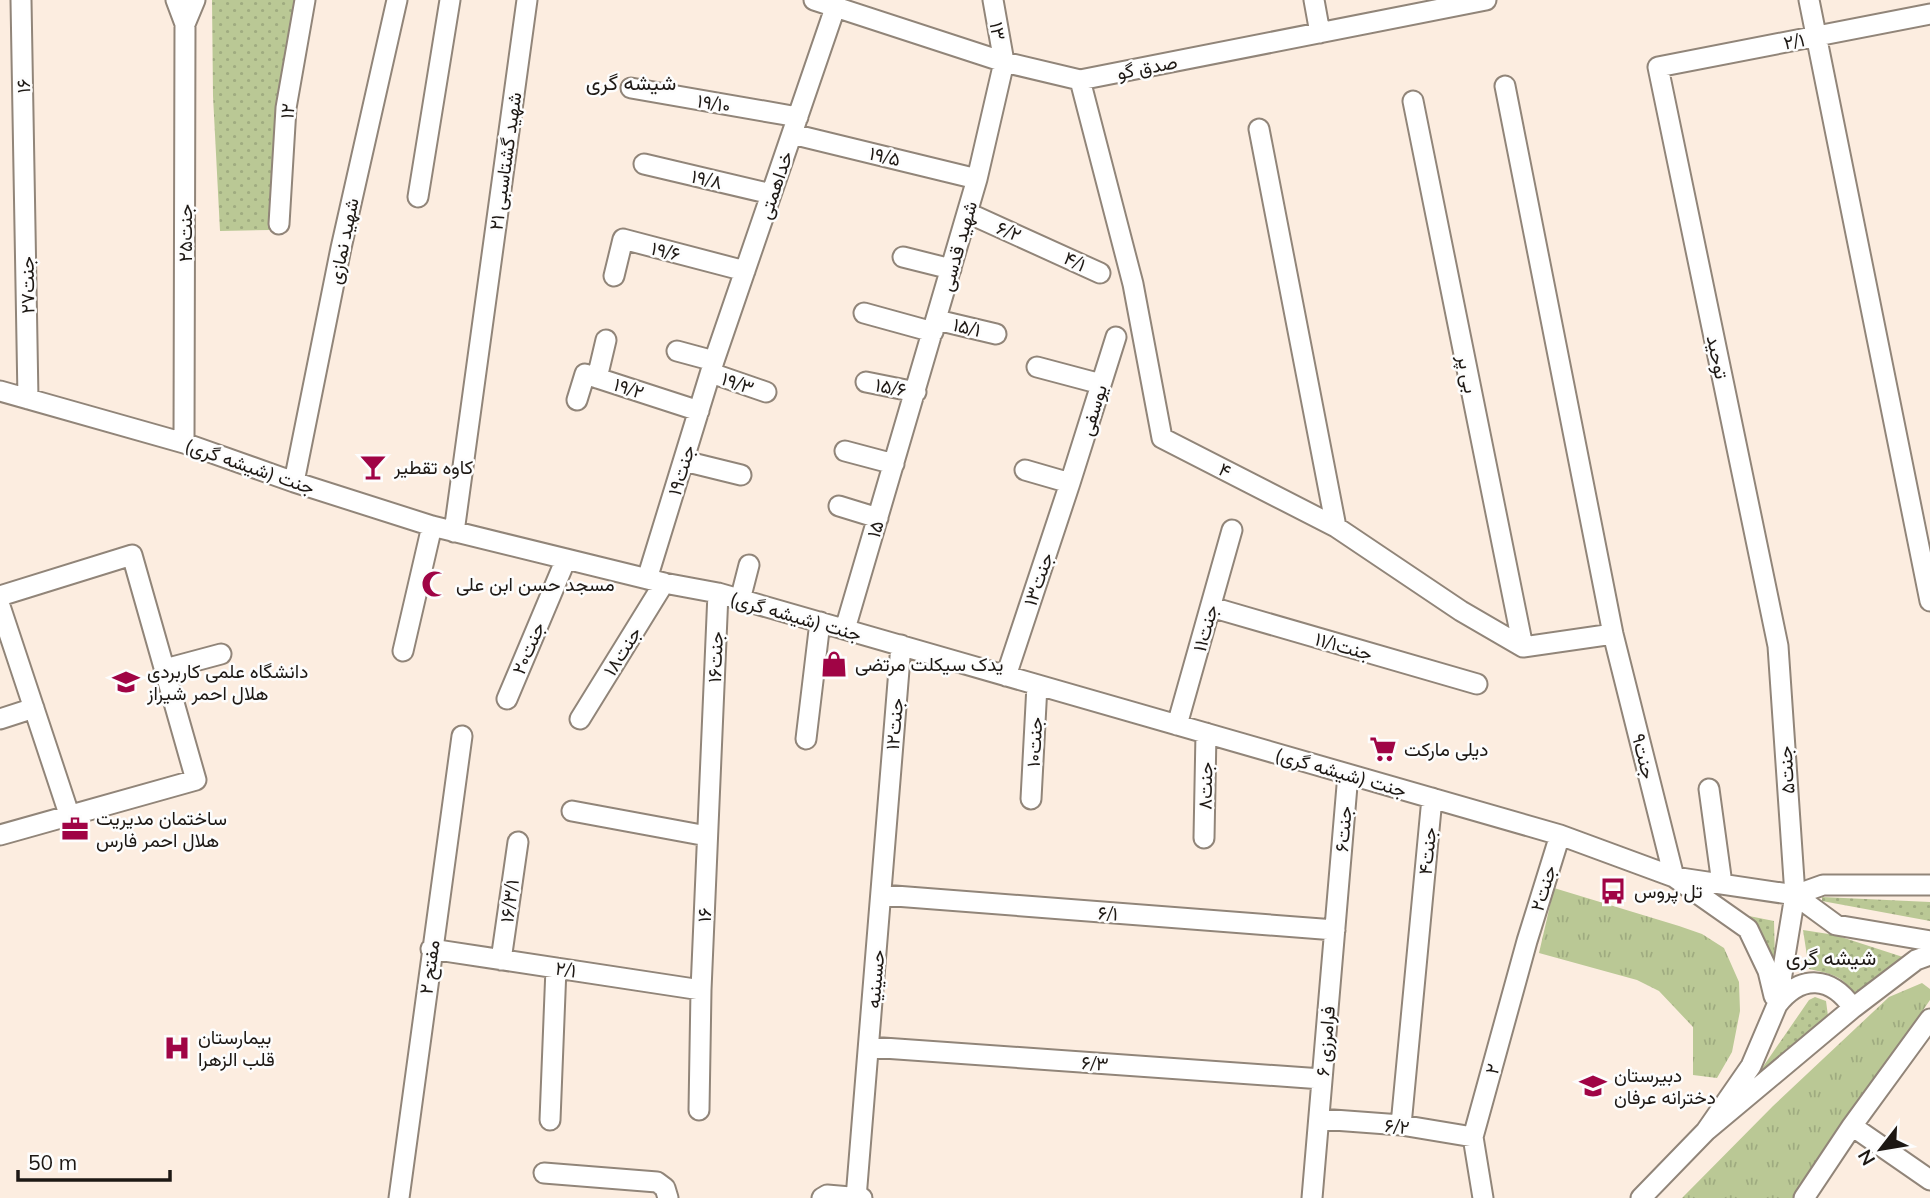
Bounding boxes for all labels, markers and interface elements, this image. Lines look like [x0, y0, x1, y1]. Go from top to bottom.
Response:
street label: ۱۳ [985, 20, 1011, 42]
street label: ۲/۱ [1781, 27, 1807, 55]
street label: صدق گو [1115, 49, 1179, 85]
district label: شیشه گری [586, 69, 676, 96]
street label: ۱۶ [11, 78, 35, 94]
street label: ۱۹/۱۰ [695, 88, 733, 118]
street label: شهید گشتاسبی ۲۱ [483, 90, 527, 232]
street label: ۱۲ [274, 102, 300, 120]
street label: ۱۹/۵ [867, 141, 903, 171]
street label: خداهمتی [752, 148, 798, 222]
street label: ۱۹/۸ [689, 164, 725, 194]
street label: شهید نمازی [322, 196, 364, 286]
street label: شهید قدسی [934, 198, 982, 294]
street label: جنت۲۵ [173, 204, 197, 262]
street label: ۶/۲ [993, 215, 1025, 247]
street label: ۱۹/۶ [649, 236, 683, 266]
street label: ۴/۱ [1060, 245, 1090, 277]
street label: جنت۲۷ [14, 256, 40, 314]
street label: ۱۵/۱ [951, 312, 983, 342]
street label: توحید [1702, 333, 1734, 381]
street label: بی پر [1450, 352, 1483, 396]
street label: ۱۹/۳ [719, 366, 757, 400]
street label: ۱۹/۲ [611, 372, 647, 404]
street label: ۱۵/۶ [873, 372, 909, 402]
street label: یوسفی [1074, 382, 1112, 438]
street label: جنت (شیشه گری) [182, 433, 318, 499]
street label: جنت۱۹ [662, 442, 700, 498]
bar icon: کاوه تقطیر [358, 452, 388, 482]
place label: کاوه تقطیر [393, 455, 473, 479]
street label: ۴ [1215, 457, 1235, 483]
street label: ۱۵ [861, 518, 889, 540]
street label: جنت۱۳ [1018, 549, 1058, 609]
mosque icon: مسجد حسن ابن علی [420, 569, 450, 599]
place label: مسجد حسن ابن علی [456, 572, 615, 596]
street label: جنت (شیشه گری) [727, 586, 865, 646]
street label: جنت۱۱ [1187, 602, 1223, 654]
street label: جنت۲۰ [506, 618, 550, 678]
street label: جنت۱۸ [598, 622, 646, 680]
street label: جنت۱۱/۱ [1312, 626, 1376, 666]
street label: جنت۱۶ [702, 631, 728, 683]
shop icon: یدک سیکلت مرتضی [819, 649, 849, 679]
place label: یدک سیکلت مرتضی [855, 652, 1003, 676]
place label: دانشگاه علمی کاربردی هلال احمر شیراز [146, 659, 308, 705]
school or university icon: دانشگاه علمی کاربردی هلال احمر شیراز [111, 667, 141, 697]
street label: جنت۱۲ [880, 697, 908, 751]
street label: جنت۱۰ [1021, 716, 1047, 768]
street label: جنت۹ [1627, 731, 1661, 781]
supermarket icon: دیلی مارکت [1368, 734, 1398, 764]
place label: دیلی مارکت [1404, 737, 1488, 761]
street label: جنت (شیشه گری) [1272, 742, 1410, 802]
street label: جنت۵ [1772, 745, 1800, 795]
street label: جنت۸ [1193, 762, 1217, 810]
street label: جنت۶ [1329, 805, 1357, 853]
place label: ساختمان مدیریت هلال احمر فارس [96, 806, 227, 852]
office icon: ساختمان مدیریت هلال احمر فارس [60, 814, 90, 844]
street label: جنت۴ [1413, 826, 1441, 876]
street label: جنت۲ [1525, 862, 1561, 914]
bus stop icon: تل پروس [1598, 876, 1628, 906]
street label: ۱۶/۳/۱ [494, 878, 524, 924]
place label: تل پروس [1634, 879, 1703, 905]
street label: ۶/۱ [1097, 900, 1119, 926]
street label: ۱۶ [692, 907, 716, 923]
street label: مفتح ۲ [413, 938, 447, 996]
district label: شیشه گری [1786, 944, 1876, 971]
street label: حسینیه [860, 949, 890, 1009]
street label: ۲/۱ [554, 956, 578, 982]
street label: فرامرزی ۶ [1310, 1005, 1340, 1077]
place label: بیمارستان قلب الزهرا [198, 1025, 275, 1071]
hospital icon: بیمارستان قلب الزهرا [162, 1033, 192, 1063]
street label: ۶/۳ [1081, 1050, 1109, 1076]
street label: ۲ [1479, 1061, 1505, 1077]
place label: دبیرستان دخترانه عرفان [1614, 1063, 1716, 1109]
school or university icon: دبیرستان دخترانه عرفان [1578, 1071, 1608, 1101]
street label: ۶/۲ [1383, 1113, 1411, 1139]
north arrow [1846, 1114, 1916, 1184]
scale bar [18, 1138, 170, 1182]
text: N [1852, 1145, 1880, 1170]
text: 50 m [28, 1149, 77, 1175]

